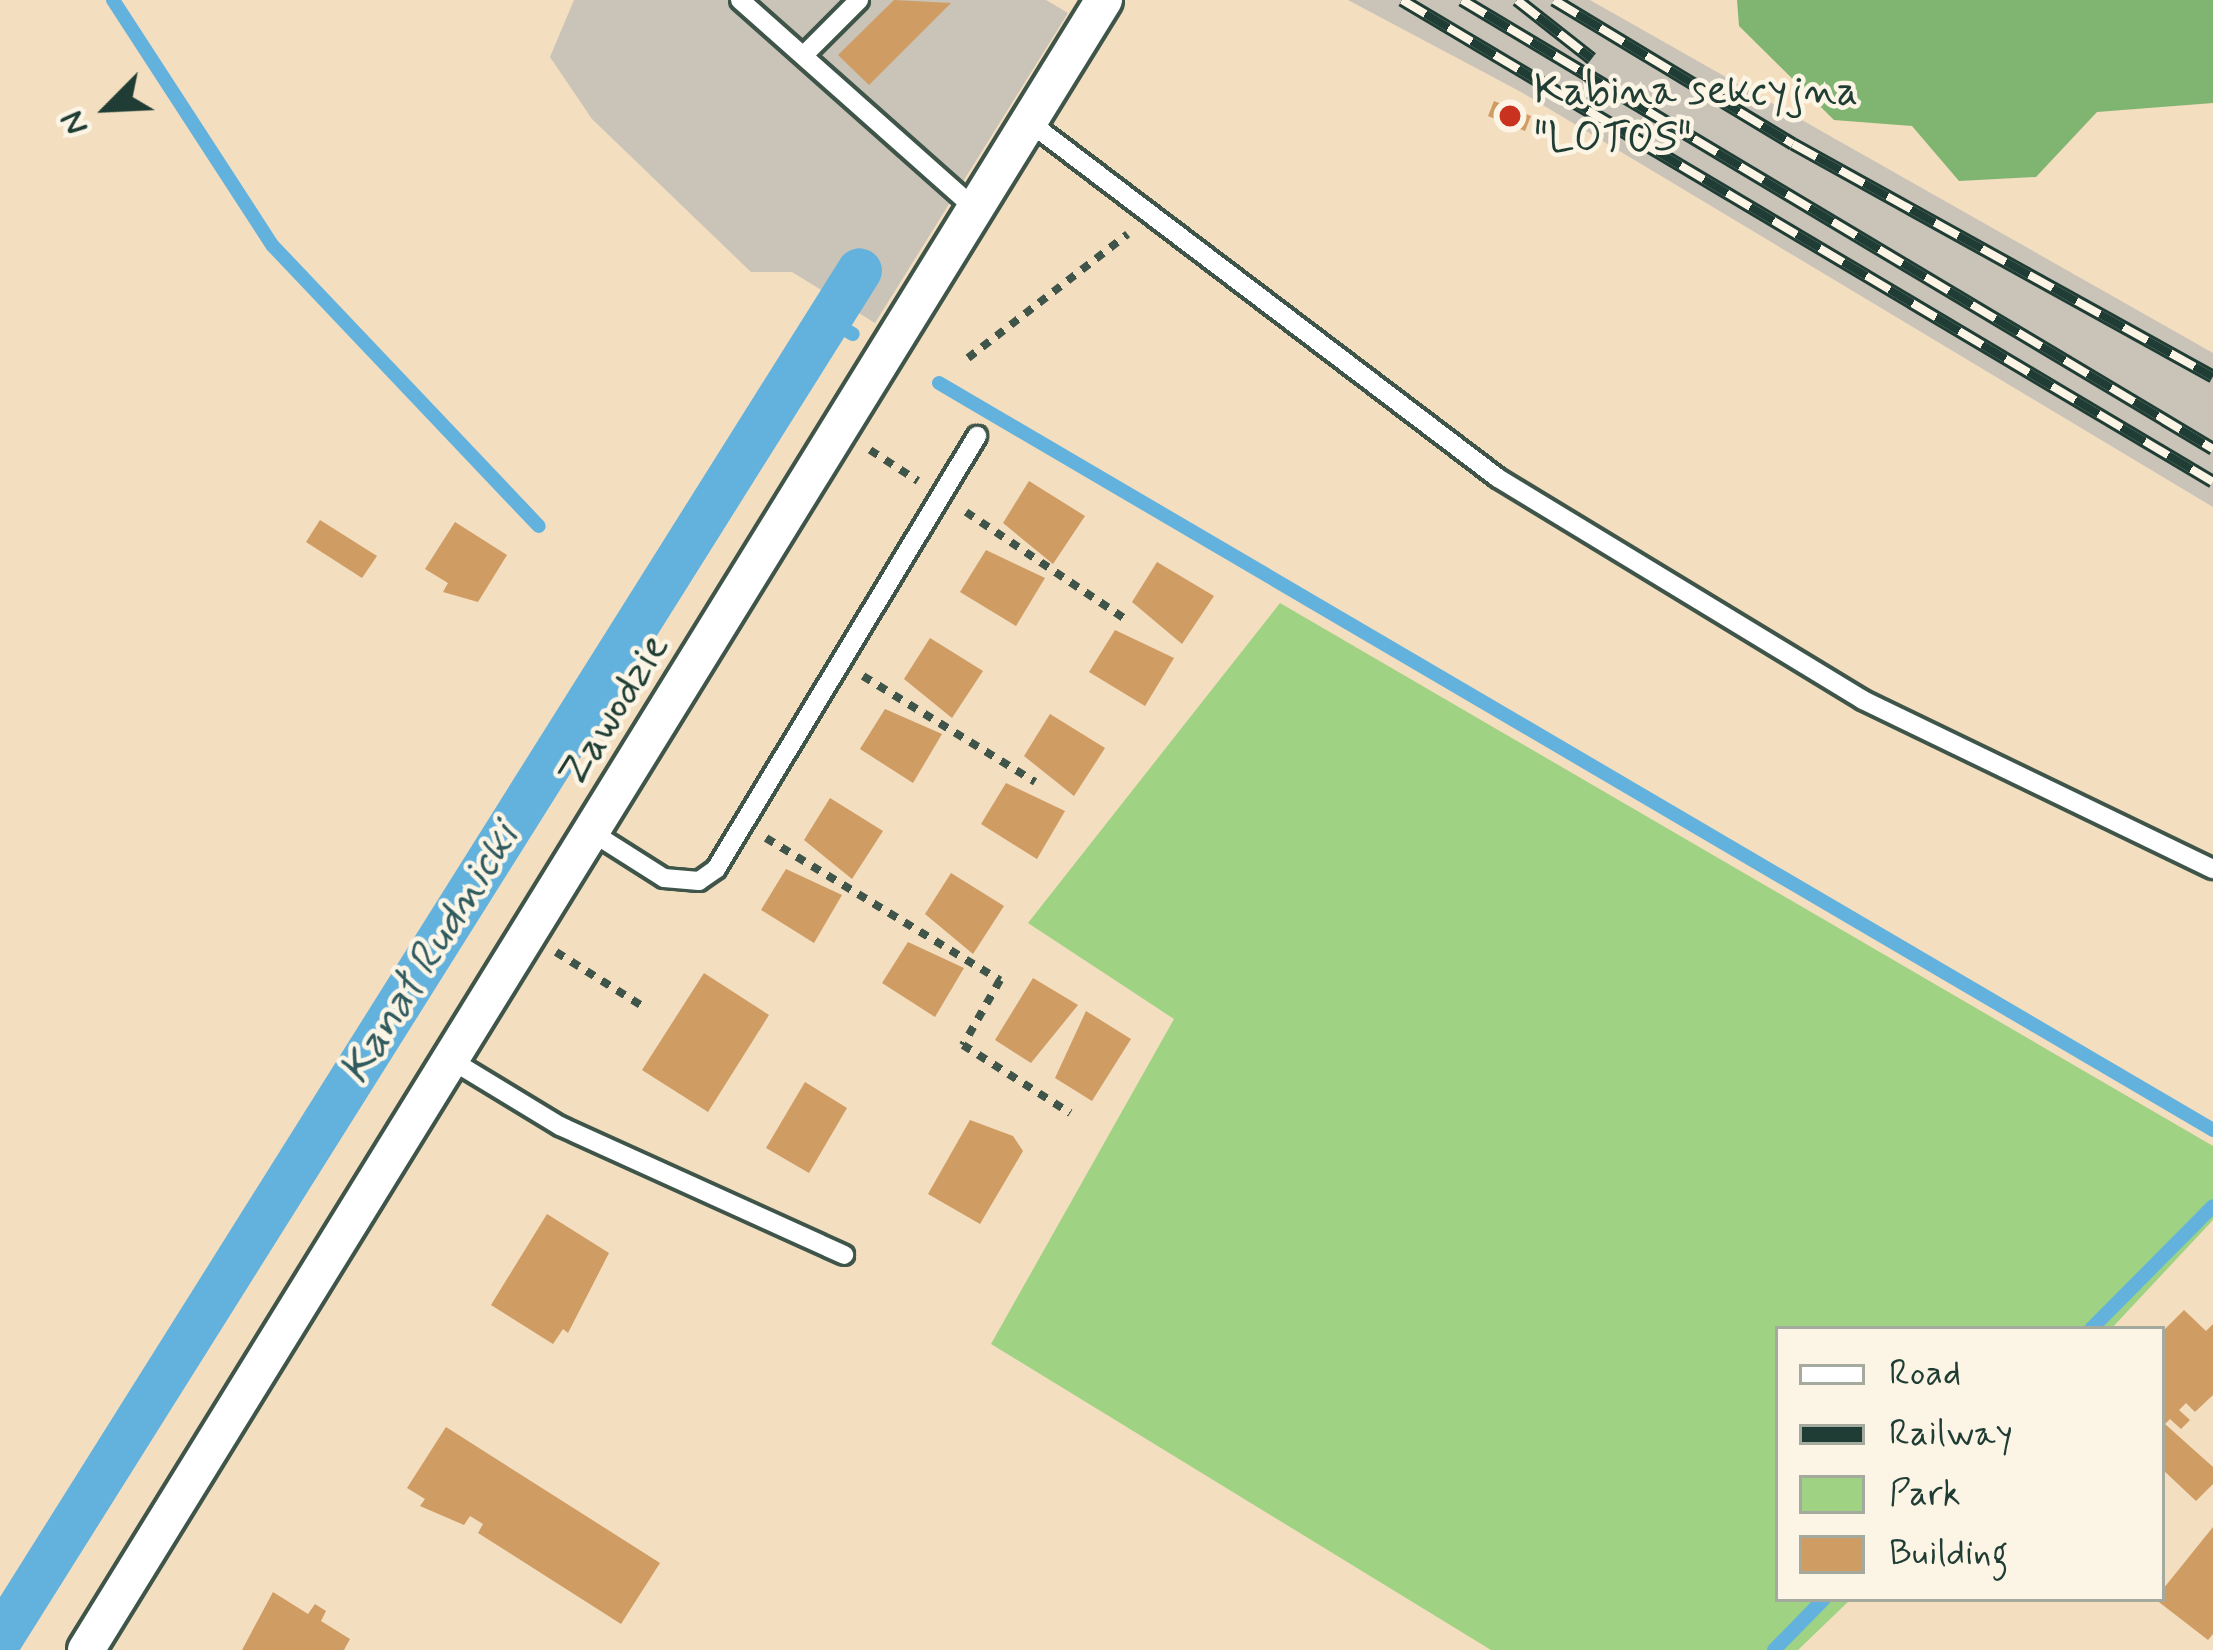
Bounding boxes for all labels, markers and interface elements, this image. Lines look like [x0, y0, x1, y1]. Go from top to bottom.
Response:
north arrow [48, 48, 168, 168]
place label: Kabina sekcyjna "LOTOS" [1534, 67, 1858, 166]
marker: Kabina sekcyjna "LOTOS" [1497, 103, 1523, 129]
text: N [51, 104, 100, 142]
street label: Zawodzie [548, 625, 682, 797]
water label: Kanał Rudnicki [328, 814, 532, 1094]
legend [1775, 1326, 2165, 1602]
text: Road [1889, 1351, 1961, 1398]
text: Railway [1889, 1411, 2013, 1458]
text: Park [1889, 1471, 1961, 1518]
text: Building [1889, 1531, 2008, 1578]

